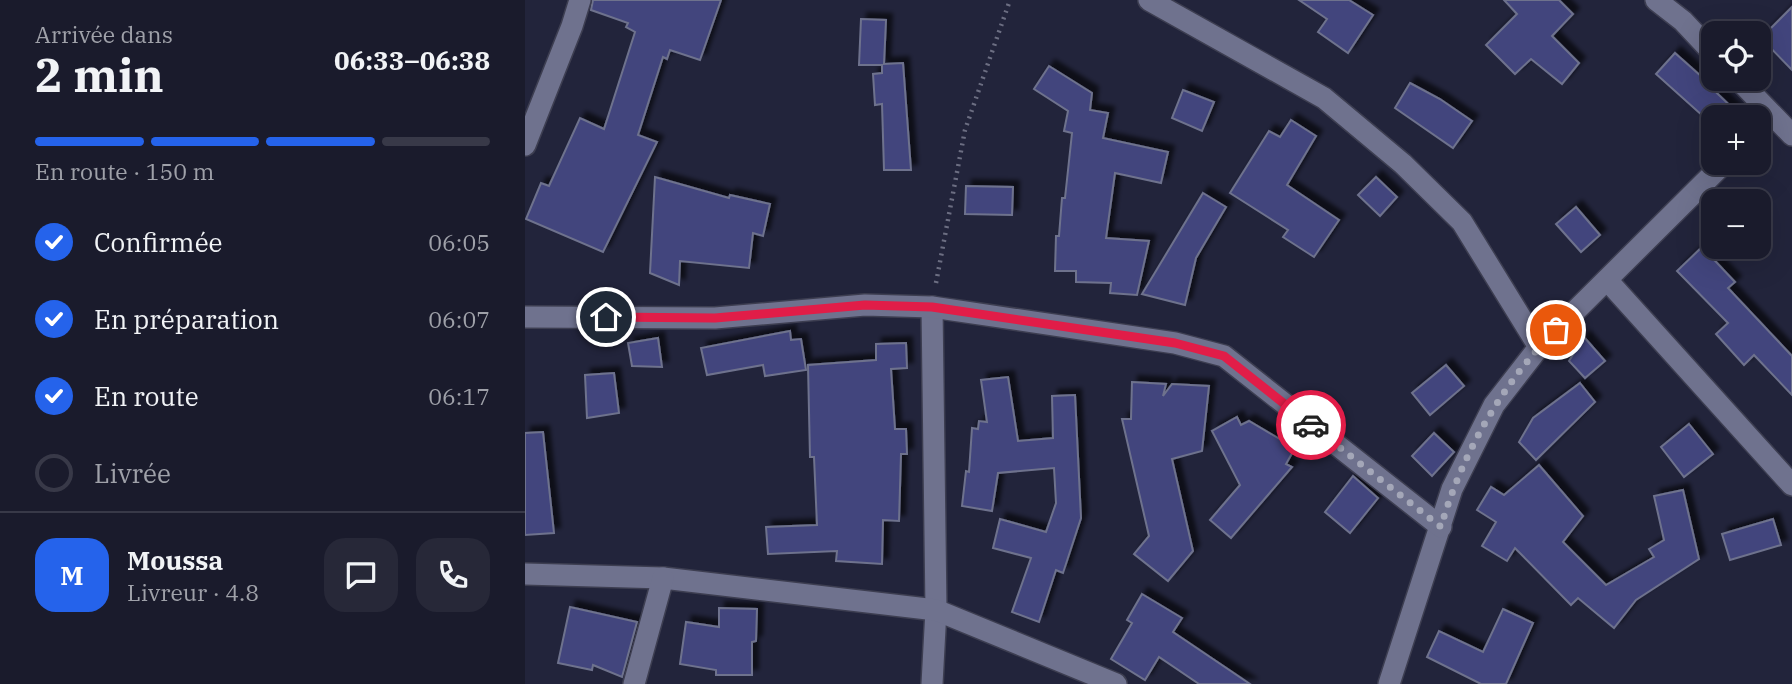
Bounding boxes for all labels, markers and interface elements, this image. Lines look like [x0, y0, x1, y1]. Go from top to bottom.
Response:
text: Arrivée dans [35, 19, 173, 49]
map controls [1701, 21, 1771, 259]
button: locate [1701, 21, 1771, 91]
text: 06:33–06:38 [334, 43, 490, 77]
text: 2 min [35, 45, 164, 105]
button: + [1701, 105, 1771, 175]
text: En route · 150 m [35, 156, 214, 186]
button: − [1701, 189, 1771, 259]
icon: check [35, 223, 73, 261]
text: Confirmée [94, 225, 223, 259]
text: 06:05 [428, 227, 490, 257]
pin [576, 287, 636, 347]
icon: home [587, 298, 625, 336]
icon: check [35, 300, 73, 338]
pin [1526, 300, 1586, 360]
text: En préparation [94, 302, 279, 336]
text: 06:07 [428, 304, 490, 334]
icon: bag [1537, 311, 1575, 349]
icon: check [35, 377, 73, 415]
text: En route [94, 379, 199, 413]
text: 06:17 [428, 381, 490, 411]
courier [1276, 390, 1346, 460]
icon: car [1292, 406, 1330, 444]
text: Livrée [94, 456, 171, 490]
button: chat [324, 538, 398, 612]
button: phone [416, 538, 490, 612]
text: Moussa [127, 543, 223, 577]
text: M [60, 558, 84, 592]
text: Livreur · 4.8 [127, 577, 259, 607]

